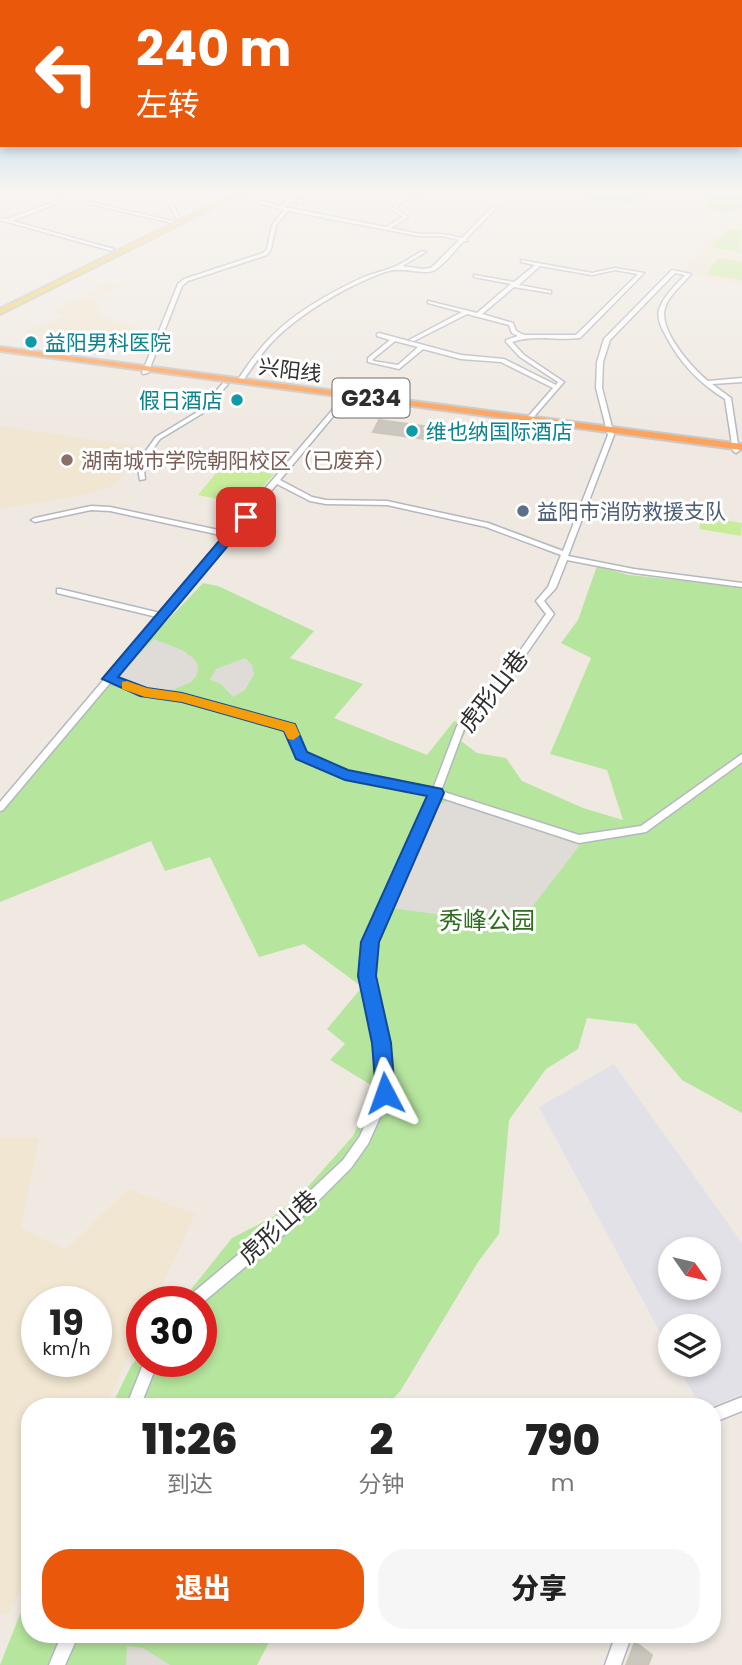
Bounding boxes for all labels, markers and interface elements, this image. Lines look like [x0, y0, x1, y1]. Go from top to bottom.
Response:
text: 240 m [136, 15, 291, 83]
icon: left [21, 28, 112, 119]
text: 左转 [136, 82, 200, 127]
place label: 益阳男科医院 [45, 328, 171, 357]
marker: 益阳男科医院 [23, 334, 39, 350]
street label: 兴阳线 [257, 352, 323, 388]
road number: G234 [332, 378, 410, 418]
place label: 假日酒店 [139, 386, 223, 415]
marker: 假日酒店 [229, 392, 245, 408]
place label: 维也纳国际酒店 [426, 417, 573, 446]
marker: 维也纳国际酒店 [404, 423, 420, 439]
place label: 湖南城市学院朝阳校区（已废弃） [81, 446, 396, 475]
marker: 湖南城市学院朝阳校区（已废弃） [59, 452, 75, 468]
pin [216, 487, 276, 547]
place label: 益阳市消防救援支队 [537, 497, 726, 526]
icon: arrive [227, 498, 265, 536]
marker: 益阳市消防救援支队 [515, 503, 531, 519]
street label: 虎形山巷 [450, 643, 536, 739]
park label: 秀峰公园 [439, 904, 535, 937]
position arrow [348, 1056, 422, 1130]
street label: 虎形山巷 [231, 1183, 325, 1271]
north arrow [658, 1237, 721, 1300]
map controls [658, 1237, 721, 1377]
speed limit sign: 30 [126, 1286, 217, 1377]
text: 19 [49, 1298, 84, 1347]
button: layers [658, 1314, 721, 1377]
text: km/h [43, 1336, 90, 1361]
text: 11:26 [142, 1410, 238, 1469]
text: 2 [369, 1410, 393, 1469]
text: 790 [525, 1411, 600, 1470]
text: m [551, 1467, 575, 1499]
text: 到达 [167, 1468, 213, 1500]
text: 分钟 [358, 1468, 404, 1500]
button: 退出 [42, 1549, 364, 1629]
button: 分享 [378, 1549, 700, 1629]

